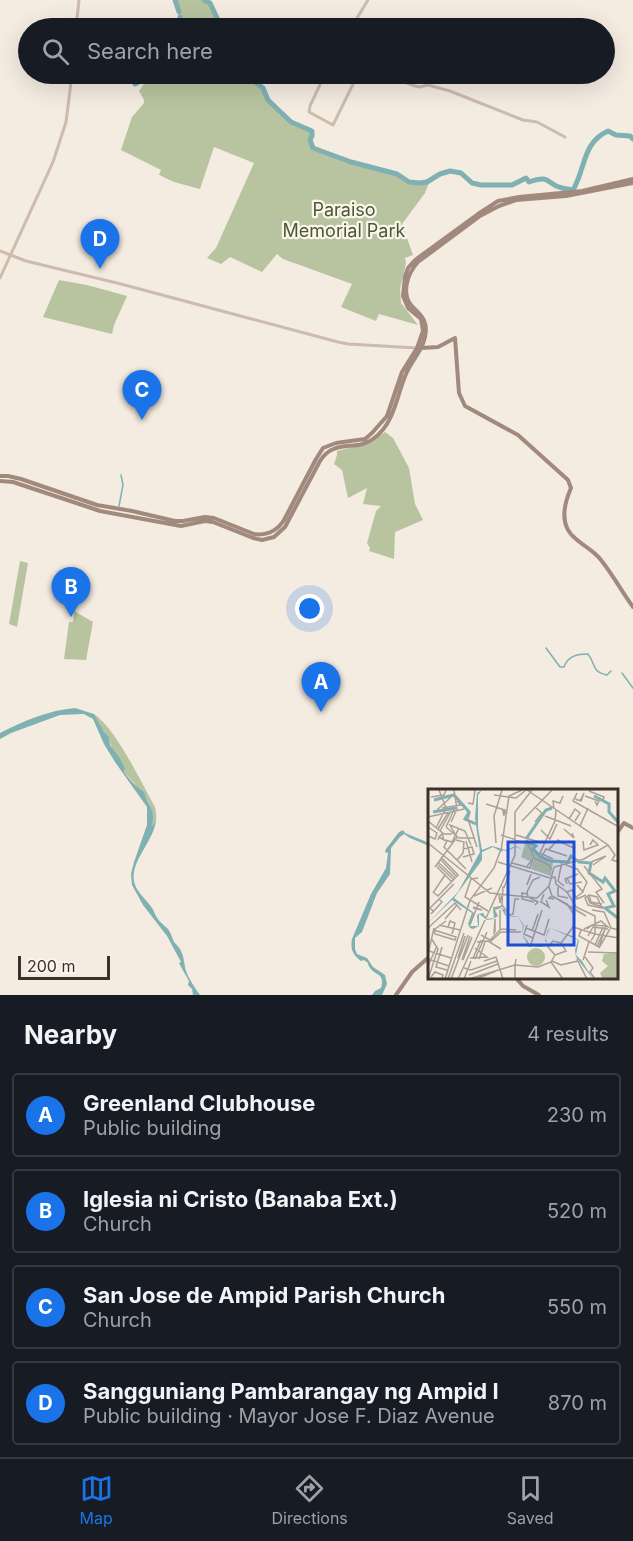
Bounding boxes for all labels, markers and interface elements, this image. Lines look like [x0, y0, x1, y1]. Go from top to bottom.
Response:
search box [18, 18, 615, 84]
icon: search [39, 35, 72, 68]
text: Search here [87, 38, 213, 64]
park label: Paraiso Memorial Park [283, 199, 406, 241]
pin: D [80, 220, 120, 269]
pin: C [122, 370, 162, 420]
pin: B [52, 568, 90, 617]
your location [295, 594, 324, 623]
pin: A [302, 662, 340, 712]
inset map [428, 789, 618, 980]
scale bar [18, 953, 110, 980]
text: 200 m [27, 956, 75, 976]
text: Nearby [24, 1019, 117, 1050]
text: 4 results [527, 1022, 609, 1046]
text: Greenland Clubhouse [83, 1090, 315, 1116]
text: A [38, 1103, 53, 1127]
text: 230 m [547, 1103, 607, 1127]
text: Public building [83, 1116, 222, 1140]
text: Iglesia ni Cristo (Banaba Ext.) [83, 1186, 398, 1212]
text: B [39, 1199, 52, 1223]
text: 520 m [547, 1199, 607, 1223]
text: Church [83, 1212, 152, 1236]
text: San Jose de Ampid Parish Church [83, 1282, 445, 1308]
text: C [38, 1295, 53, 1319]
text: 550 m [547, 1295, 607, 1319]
text: Church [83, 1308, 152, 1332]
text: Sangguniang Pambarangay ng Ampid Ⅰ [83, 1378, 499, 1404]
text: D [38, 1391, 53, 1415]
text: 870 m [548, 1391, 607, 1415]
text: Public building · Mayor Jose F. Diaz Avenue [83, 1404, 495, 1428]
tab: Map [79, 1472, 113, 1528]
tab: Directions [272, 1472, 348, 1528]
tab: Saved [507, 1472, 554, 1528]

